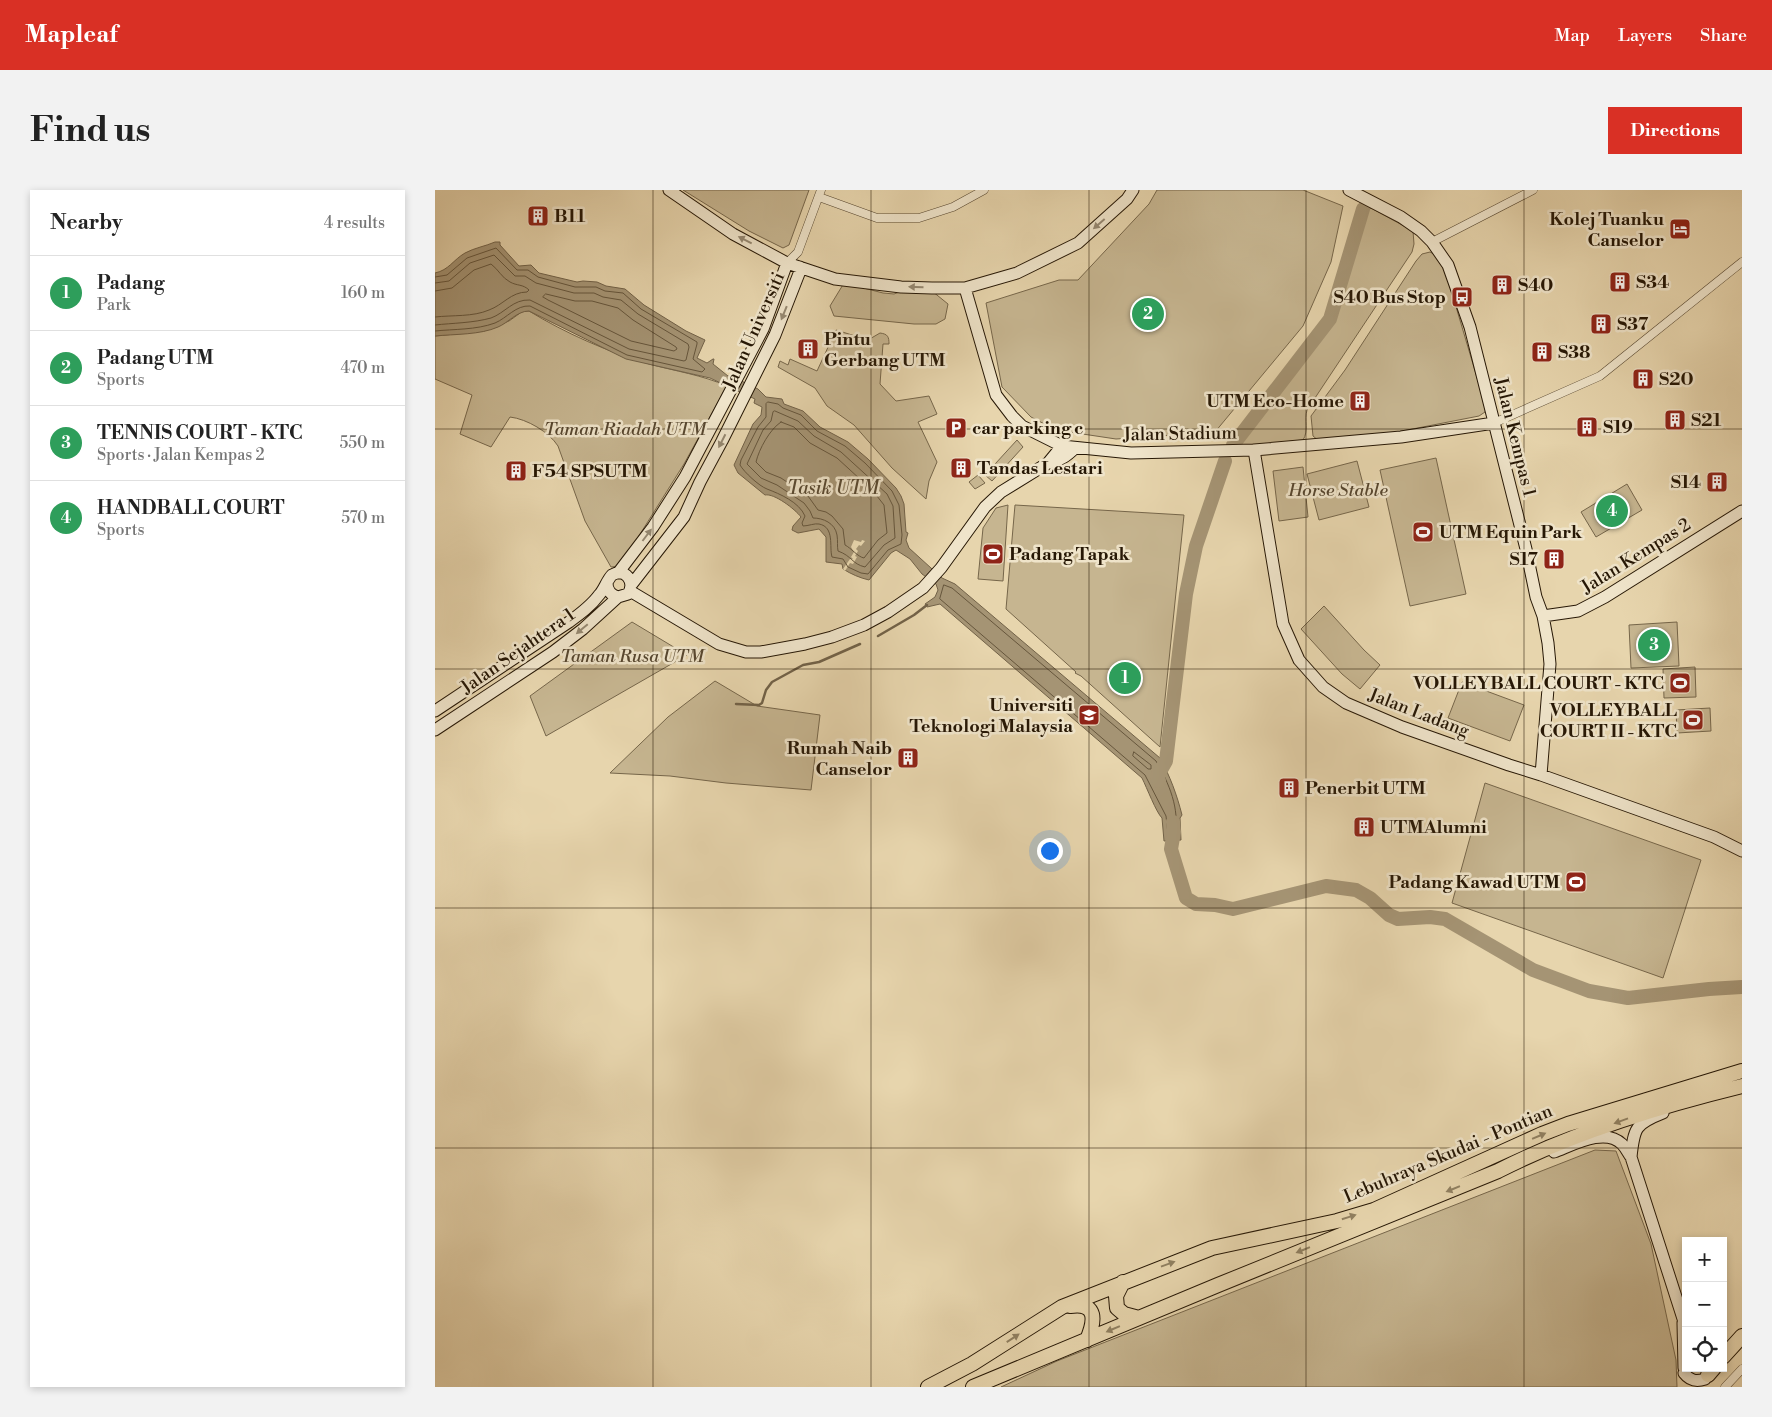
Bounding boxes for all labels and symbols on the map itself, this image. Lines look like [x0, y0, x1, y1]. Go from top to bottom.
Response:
building icon: B11 [526, 204, 550, 228]
place label: B11 [554, 205, 586, 228]
place label: Kolej Tuanku Canselor [1549, 208, 1664, 252]
hotel icon: Kolej Tuanku Canselor [1668, 217, 1692, 241]
one-way arrow [1093, 218, 1105, 230]
one-way arrow [738, 236, 752, 244]
street label: Jalan Universiti [717, 268, 790, 394]
building icon: S34 [1608, 270, 1632, 294]
place label: S34 [1636, 271, 1669, 294]
building icon: S40 [1490, 273, 1514, 297]
place label: S40 [1518, 274, 1553, 297]
one-way arrow [908, 283, 924, 291]
bus stop icon: S40 Bus Stop [1450, 285, 1474, 309]
place label: S40 Bus Stop [1334, 286, 1446, 309]
pin: 2 [1132, 295, 1164, 333]
one-way arrow [780, 306, 788, 321]
building icon: S37 [1589, 312, 1613, 336]
place label: S37 [1617, 313, 1649, 336]
place label: Pintu Gerbang UTM [824, 328, 946, 372]
building icon: Pintu Gerbang UTM [796, 337, 820, 361]
building icon: S38 [1530, 340, 1554, 364]
place label: S38 [1558, 341, 1591, 364]
building icon: S20 [1631, 367, 1655, 391]
place label: S20 [1659, 368, 1694, 391]
street label: Jalan Kempas 1 [1489, 374, 1541, 499]
building icon: UTM Eco-Home [1348, 389, 1372, 413]
place label: UTM Eco-Home [1206, 390, 1344, 413]
building icon: S21 [1663, 408, 1687, 432]
place label: S21 [1691, 409, 1722, 432]
building icon: S19 [1575, 415, 1599, 439]
parking icon: car parking c [944, 416, 968, 440]
place label: S19 [1603, 416, 1633, 439]
place label: car parking c [972, 417, 1083, 440]
park label: Taman Riadah UTM [544, 418, 708, 441]
street label: Jalan Stadium [1122, 422, 1237, 447]
one-way arrow [718, 434, 726, 449]
building icon: Tandas Lestari [949, 456, 973, 480]
place label: Tandas Lestari [977, 457, 1103, 480]
building icon: F54 SPSUTM [504, 459, 528, 483]
place label: F54 SPSUTM [532, 460, 648, 483]
building icon: S14 [1705, 470, 1729, 494]
place label: S14 [1671, 471, 1701, 494]
water label: Tasik UTM [787, 476, 881, 500]
park label: Horse Stable [1287, 479, 1388, 502]
pin: 4 [1596, 492, 1628, 530]
street label: Jalan Kempas 2 [1576, 513, 1695, 599]
sports icon: UTM Equin Park [1411, 520, 1435, 544]
place label: UTM Equin Park [1439, 521, 1583, 544]
one-way arrow [642, 528, 653, 541]
sports icon: Padang Tapak [981, 542, 1005, 566]
place label: Padang Tapak [1009, 543, 1130, 566]
building icon: S17 [1542, 547, 1566, 571]
place label: S17 [1510, 548, 1538, 571]
street label: Jalan Sejahtera 1 [456, 603, 580, 700]
one-way arrow [575, 624, 588, 635]
pin: 3 [1638, 626, 1670, 664]
park label: Taman Rusa UTM [560, 645, 706, 668]
pin: 1 [1109, 659, 1141, 697]
sports icon: VOLLEYBALL COURT - KTC [1668, 671, 1692, 695]
place label: VOLLEYBALL COURT - KTC [1412, 672, 1664, 695]
street label: Jalan Ladang [1364, 683, 1473, 743]
place label: Universiti Teknologi Malaysia [910, 694, 1073, 738]
place label: VOLLEYBALL COURT II - KTC [1540, 699, 1677, 743]
school or university icon: Universiti Teknologi Malaysia [1077, 703, 1101, 727]
sports icon: VOLLEYBALL COURT II - KTC [1681, 708, 1705, 732]
place label: Rumah Naib Canselor [787, 737, 892, 781]
building icon: Rumah Naib Canselor [896, 746, 920, 770]
building icon: Penerbit UTM [1277, 776, 1301, 800]
place label: Penerbit UTM [1305, 777, 1426, 800]
building icon: UTMAlumni [1352, 815, 1376, 839]
place label: UTMAlumni [1380, 816, 1487, 839]
your location [1037, 838, 1063, 864]
sports icon: Padang Kawad UTM [1564, 870, 1588, 894]
place label: Padang Kawad UTM [1388, 871, 1560, 894]
street label: Lebuhraya Skudai - Pontian [1340, 1099, 1556, 1209]
one-way arrow [1613, 1117, 1628, 1125]
one-way arrow [1532, 1131, 1546, 1139]
one-way arrow [1445, 1185, 1460, 1193]
one-way arrow [1342, 1212, 1357, 1220]
one-way arrow [1295, 1247, 1310, 1254]
one-way arrow [1161, 1260, 1176, 1268]
one-way arrow [1105, 1325, 1120, 1333]
one-way arrow [1007, 1333, 1020, 1343]

